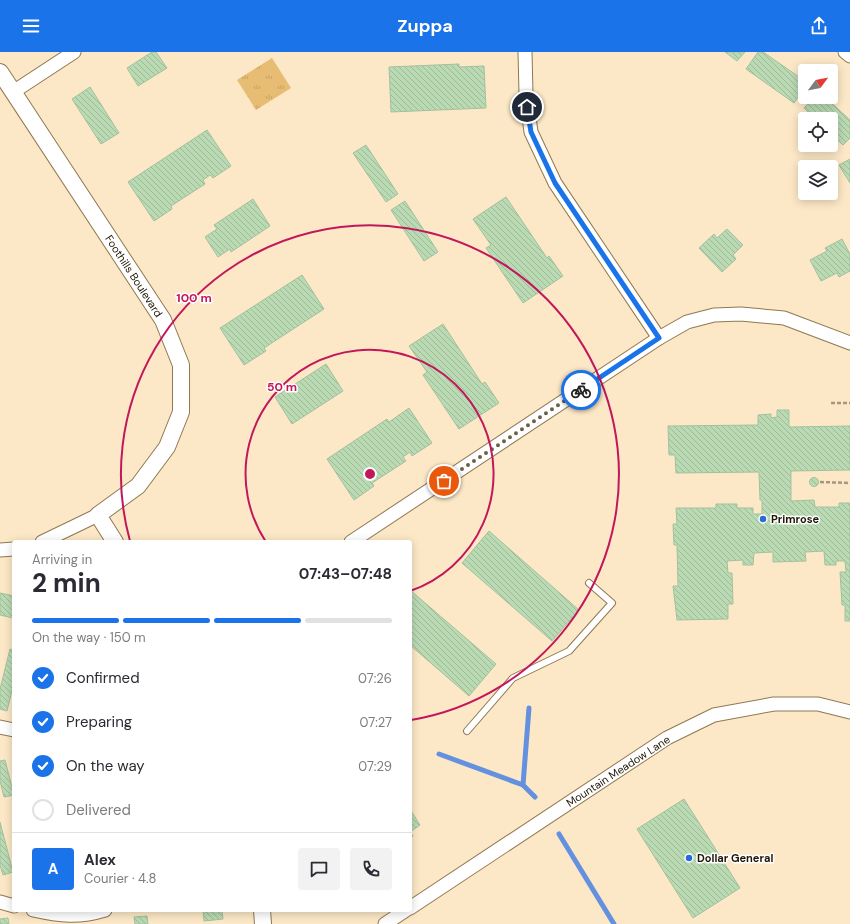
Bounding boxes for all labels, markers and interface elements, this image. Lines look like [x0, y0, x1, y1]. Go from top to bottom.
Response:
text: Zuppa [397, 14, 453, 38]
icon: menu [20, 15, 42, 37]
icon: share [808, 15, 830, 37]
north arrow [798, 64, 838, 104]
map controls [798, 64, 838, 200]
pin [510, 90, 544, 124]
icon: home [516, 96, 538, 118]
button: locate [798, 112, 838, 152]
button: layers [798, 160, 838, 200]
street label: Foothills Boulevard [102, 232, 166, 320]
text: 100 m [176, 290, 212, 306]
courier [561, 370, 601, 410]
text: 50 m [267, 379, 297, 395]
icon: bike [570, 379, 592, 401]
pin [427, 464, 461, 498]
centre of rings [363, 467, 377, 481]
icon: bag [433, 470, 455, 492]
place label: Primrose [771, 512, 820, 526]
marker: Primrose [758, 514, 768, 524]
text: Arriving in [32, 551, 92, 568]
text: 07:43–07:48 [299, 564, 392, 584]
text: 2 min [32, 566, 101, 600]
text: On the way · 150 m [32, 629, 146, 646]
icon: check [32, 667, 54, 689]
text: Confirmed [66, 668, 140, 688]
text: 07:26 [358, 670, 392, 687]
icon: check [32, 711, 54, 733]
text: Preparing [66, 712, 132, 732]
text: 07:27 [360, 714, 392, 731]
street label: Mountain Meadow Lane [563, 732, 673, 810]
icon: check [32, 755, 54, 777]
text: On the way [66, 756, 145, 776]
text: 07:29 [358, 758, 392, 775]
text: Delivered [66, 800, 131, 820]
button: chat [298, 848, 340, 890]
button: phone [350, 848, 392, 890]
text: Alex [84, 850, 116, 870]
place label: Dollar General [697, 851, 773, 865]
marker: Dollar General [684, 853, 694, 863]
text: A [48, 859, 58, 879]
text: Courier · 4.8 [84, 870, 156, 887]

